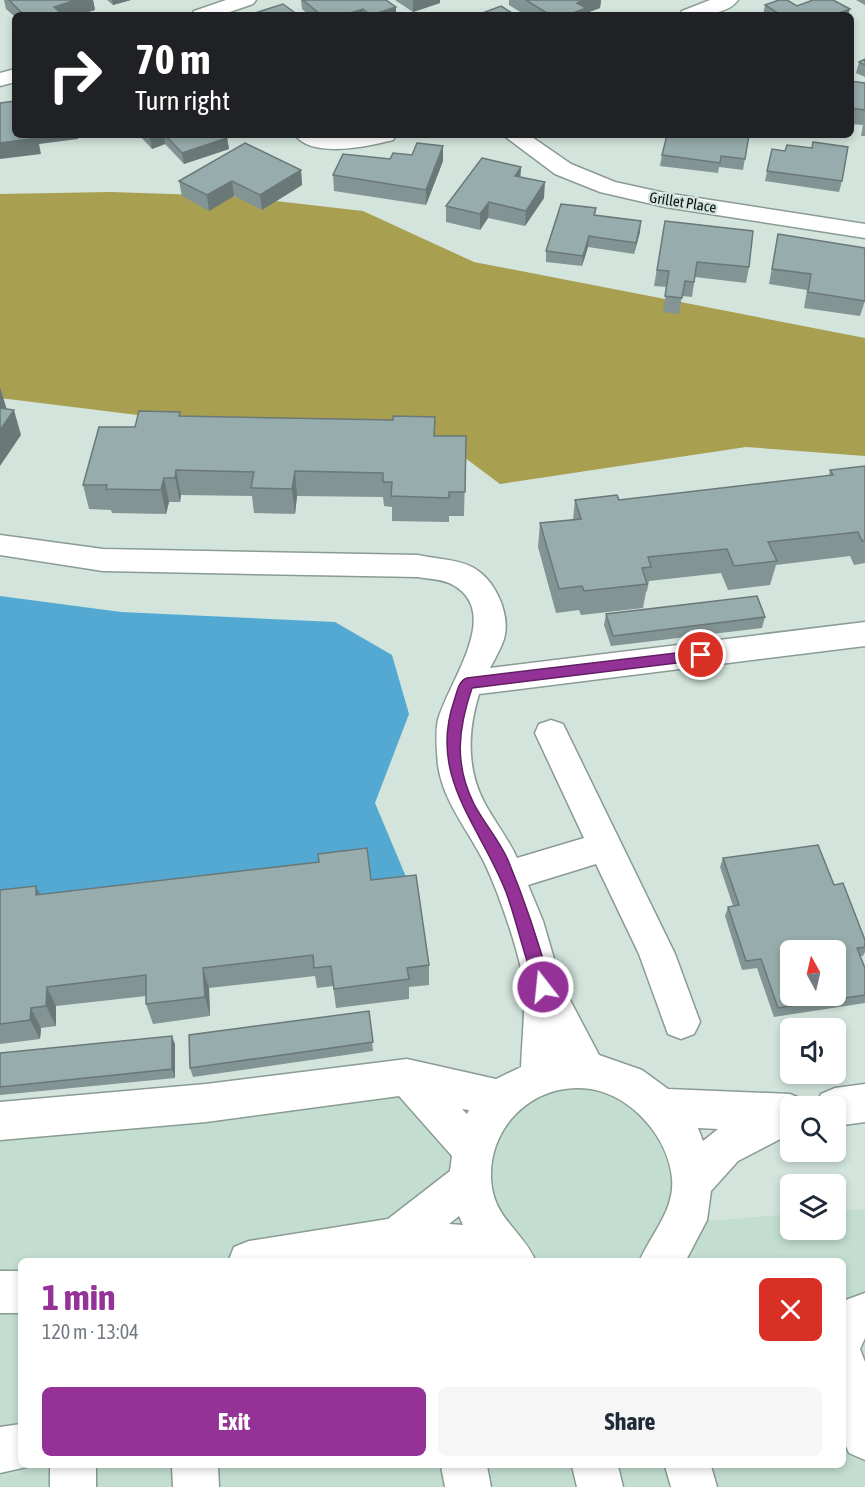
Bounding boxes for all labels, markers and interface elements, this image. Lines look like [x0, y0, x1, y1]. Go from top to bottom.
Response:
text: 70 m [135, 35, 210, 83]
icon: right [36, 36, 114, 114]
text: Turn right [135, 85, 230, 116]
street label: Grillet Place [648, 188, 718, 216]
pin [675, 629, 726, 680]
icon: arrive [684, 638, 717, 671]
north arrow [780, 940, 846, 1006]
map controls [780, 940, 846, 1240]
position arrow [511, 955, 575, 1019]
button: sound [780, 1018, 846, 1084]
button: search [780, 1096, 846, 1162]
button: layers [780, 1174, 846, 1240]
text: 1 min [42, 1276, 116, 1318]
button: close [759, 1278, 822, 1341]
text: 120 m · 13:04 [42, 1320, 139, 1343]
button: Exit [42, 1387, 426, 1456]
button: Share [438, 1387, 822, 1456]

